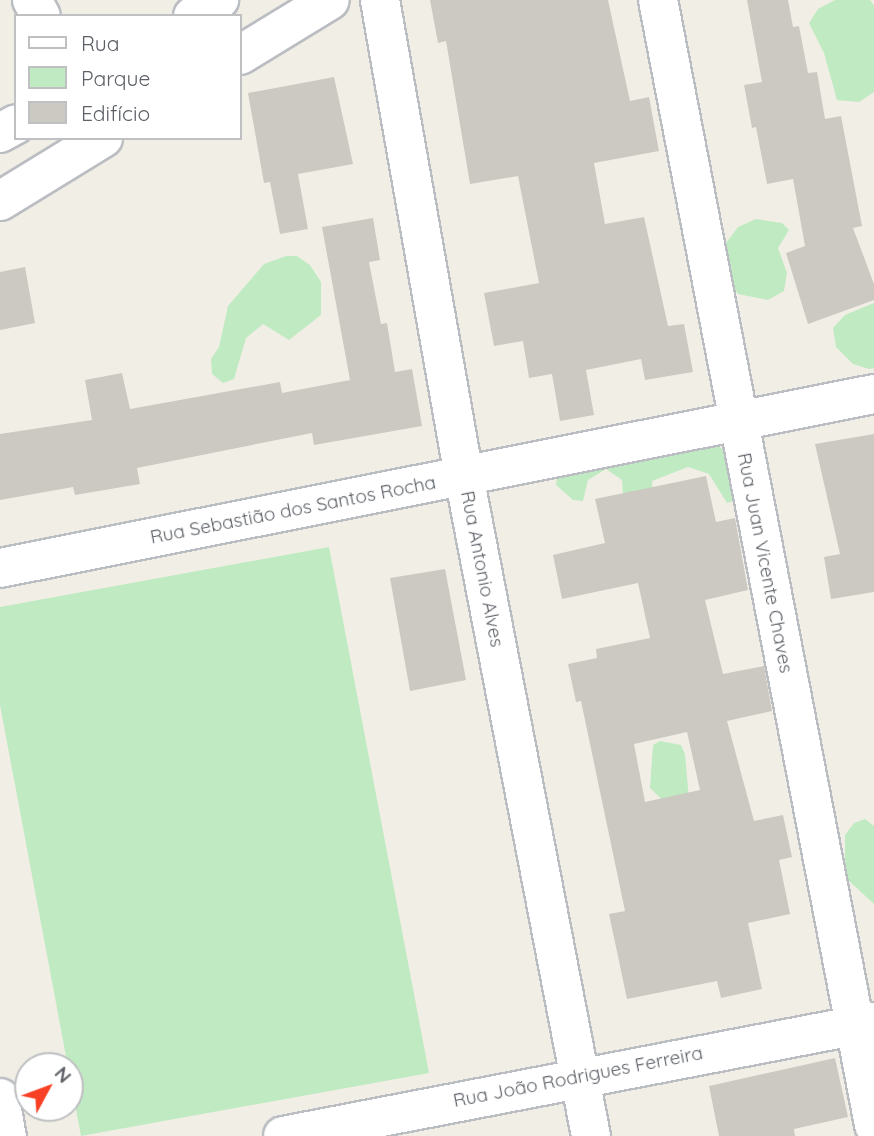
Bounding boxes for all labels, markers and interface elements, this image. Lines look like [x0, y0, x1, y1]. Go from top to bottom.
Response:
legend [14, 14, 242, 140]
text: Rua [81, 30, 120, 56]
text: Parque [81, 65, 150, 91]
text: Edifício [81, 100, 150, 126]
street label: Rua Juan Vicente Chaves [732, 451, 798, 675]
street label: Rua Sebastião dos Santos Rocha [148, 471, 438, 549]
street label: Rua Antonio Alves [456, 489, 508, 649]
street label: Rua João Rodrigues Ferreira [451, 1042, 705, 1112]
north arrow [14, 1052, 84, 1122]
text: N [50, 1061, 77, 1088]

